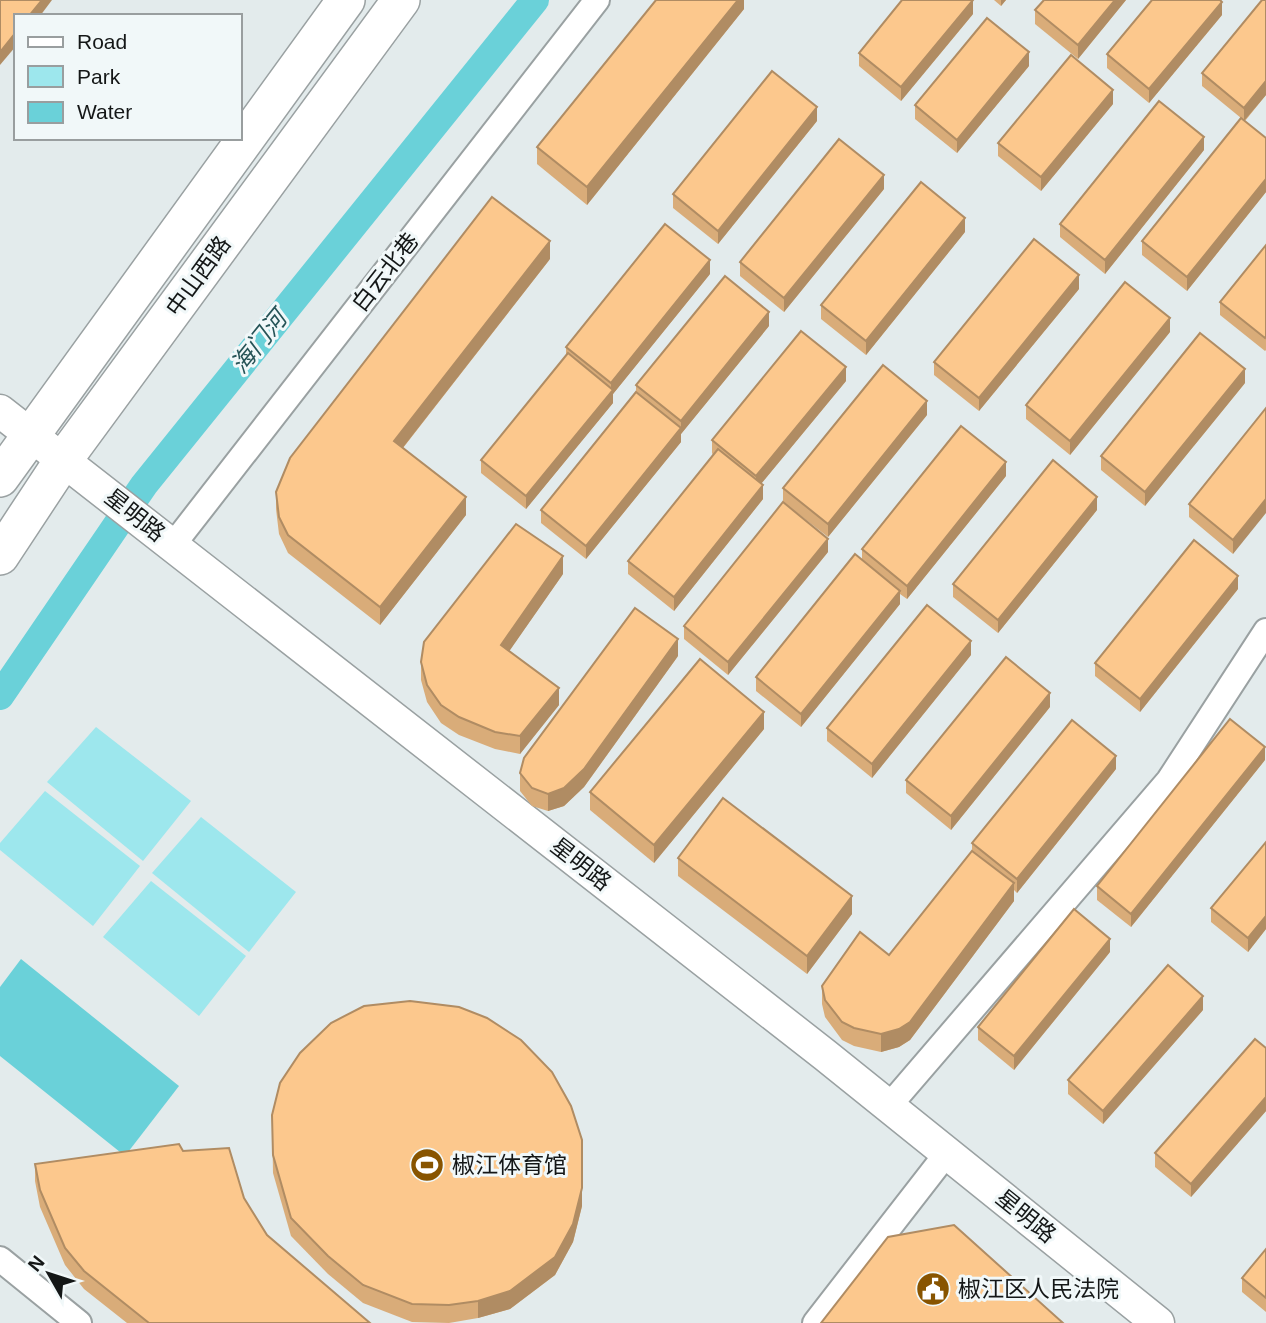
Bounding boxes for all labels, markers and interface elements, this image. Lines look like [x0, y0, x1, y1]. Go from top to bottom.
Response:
legend [14, 14, 242, 140]
text: Road [77, 30, 127, 53]
text: Park [77, 65, 121, 88]
text: Water [77, 100, 132, 123]
street label: 白云北巷 [346, 228, 424, 316]
street label: 中山西路 [160, 231, 236, 321]
water label: 海门河 [225, 302, 294, 378]
street label: 星明路 [100, 484, 170, 546]
street label: 星明路 [546, 833, 616, 895]
sports icon: 椒江体育馆 [408, 1146, 446, 1184]
place label: 椒江体育馆 [452, 1152, 567, 1178]
street label: 星明路 [991, 1184, 1061, 1248]
north arrow [14, 1239, 84, 1309]
text: N [24, 1252, 49, 1276]
public building icon: 椒江区人民法院 [914, 1270, 952, 1308]
place label: 椒江区人民法院 [958, 1276, 1119, 1302]

